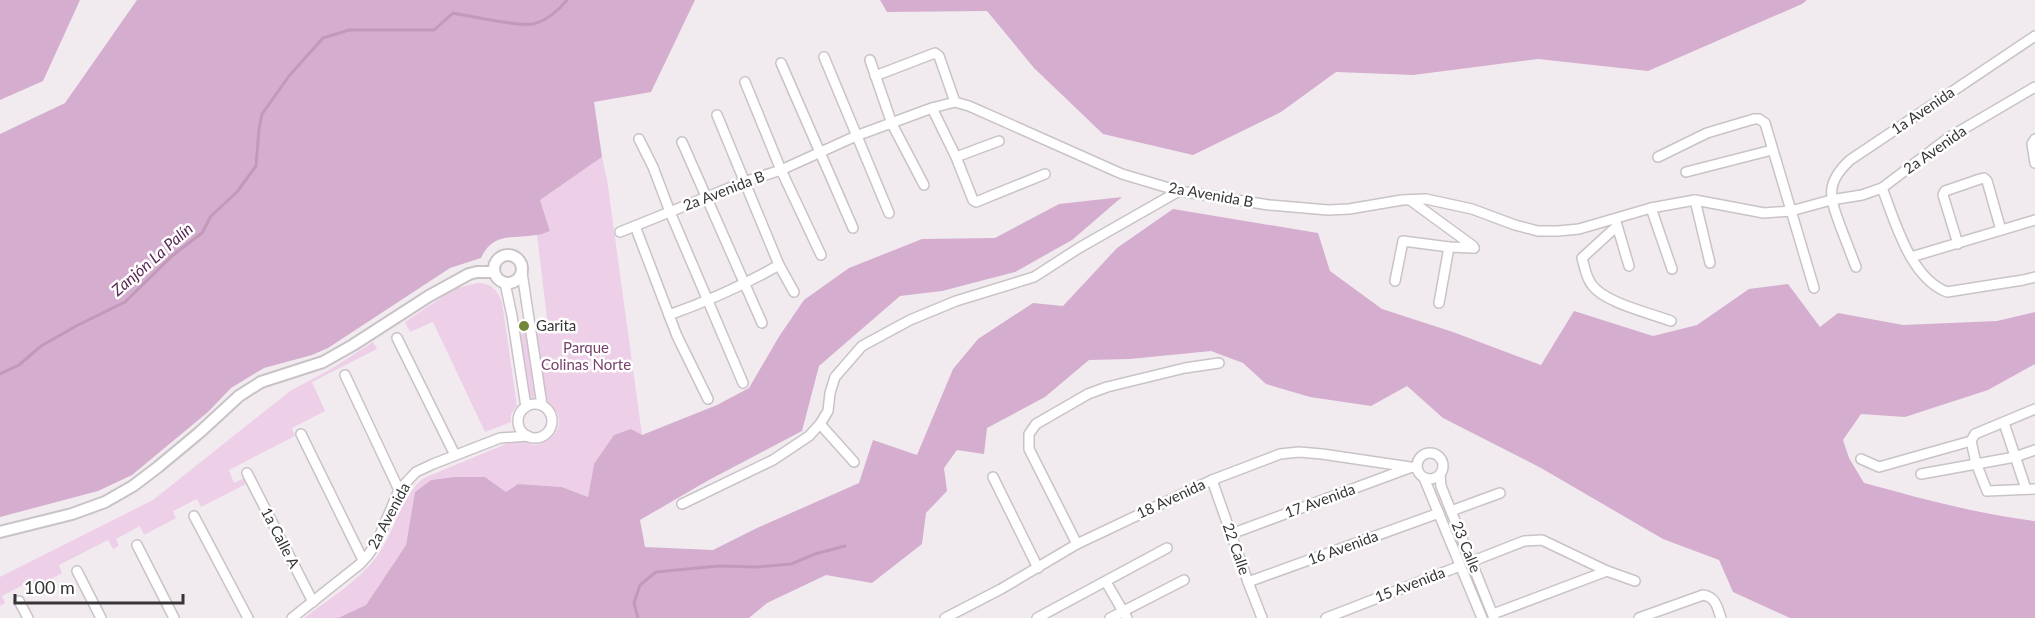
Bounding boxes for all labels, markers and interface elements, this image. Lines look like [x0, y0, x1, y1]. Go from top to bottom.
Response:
street label: 1a Avenida [1887, 82, 1957, 138]
street label: 2a Avenida [1900, 121, 1969, 177]
street label: 2a Avenida B [680, 166, 767, 214]
street label: 2a Avenida B [1167, 178, 1255, 210]
water label: Zanjón La Palín [107, 218, 196, 300]
place label: Garita [536, 316, 576, 334]
marker: Garita [517, 319, 531, 333]
park label: Parque Colinas Norte [541, 338, 631, 373]
street label: 18 Avenida [1133, 474, 1208, 522]
street label: 2a Avenida [363, 479, 413, 552]
street label: 17 Avenida [1282, 479, 1357, 521]
street label: 1a Calle A [258, 504, 304, 572]
street label: 23 Calle [1449, 518, 1485, 575]
street label: 22 Calle [1220, 520, 1254, 577]
street label: 16 Avenida [1305, 526, 1380, 568]
street label: 15 Avenida [1372, 562, 1447, 606]
scale bar [15, 567, 183, 605]
text: 100 m [24, 576, 75, 598]

